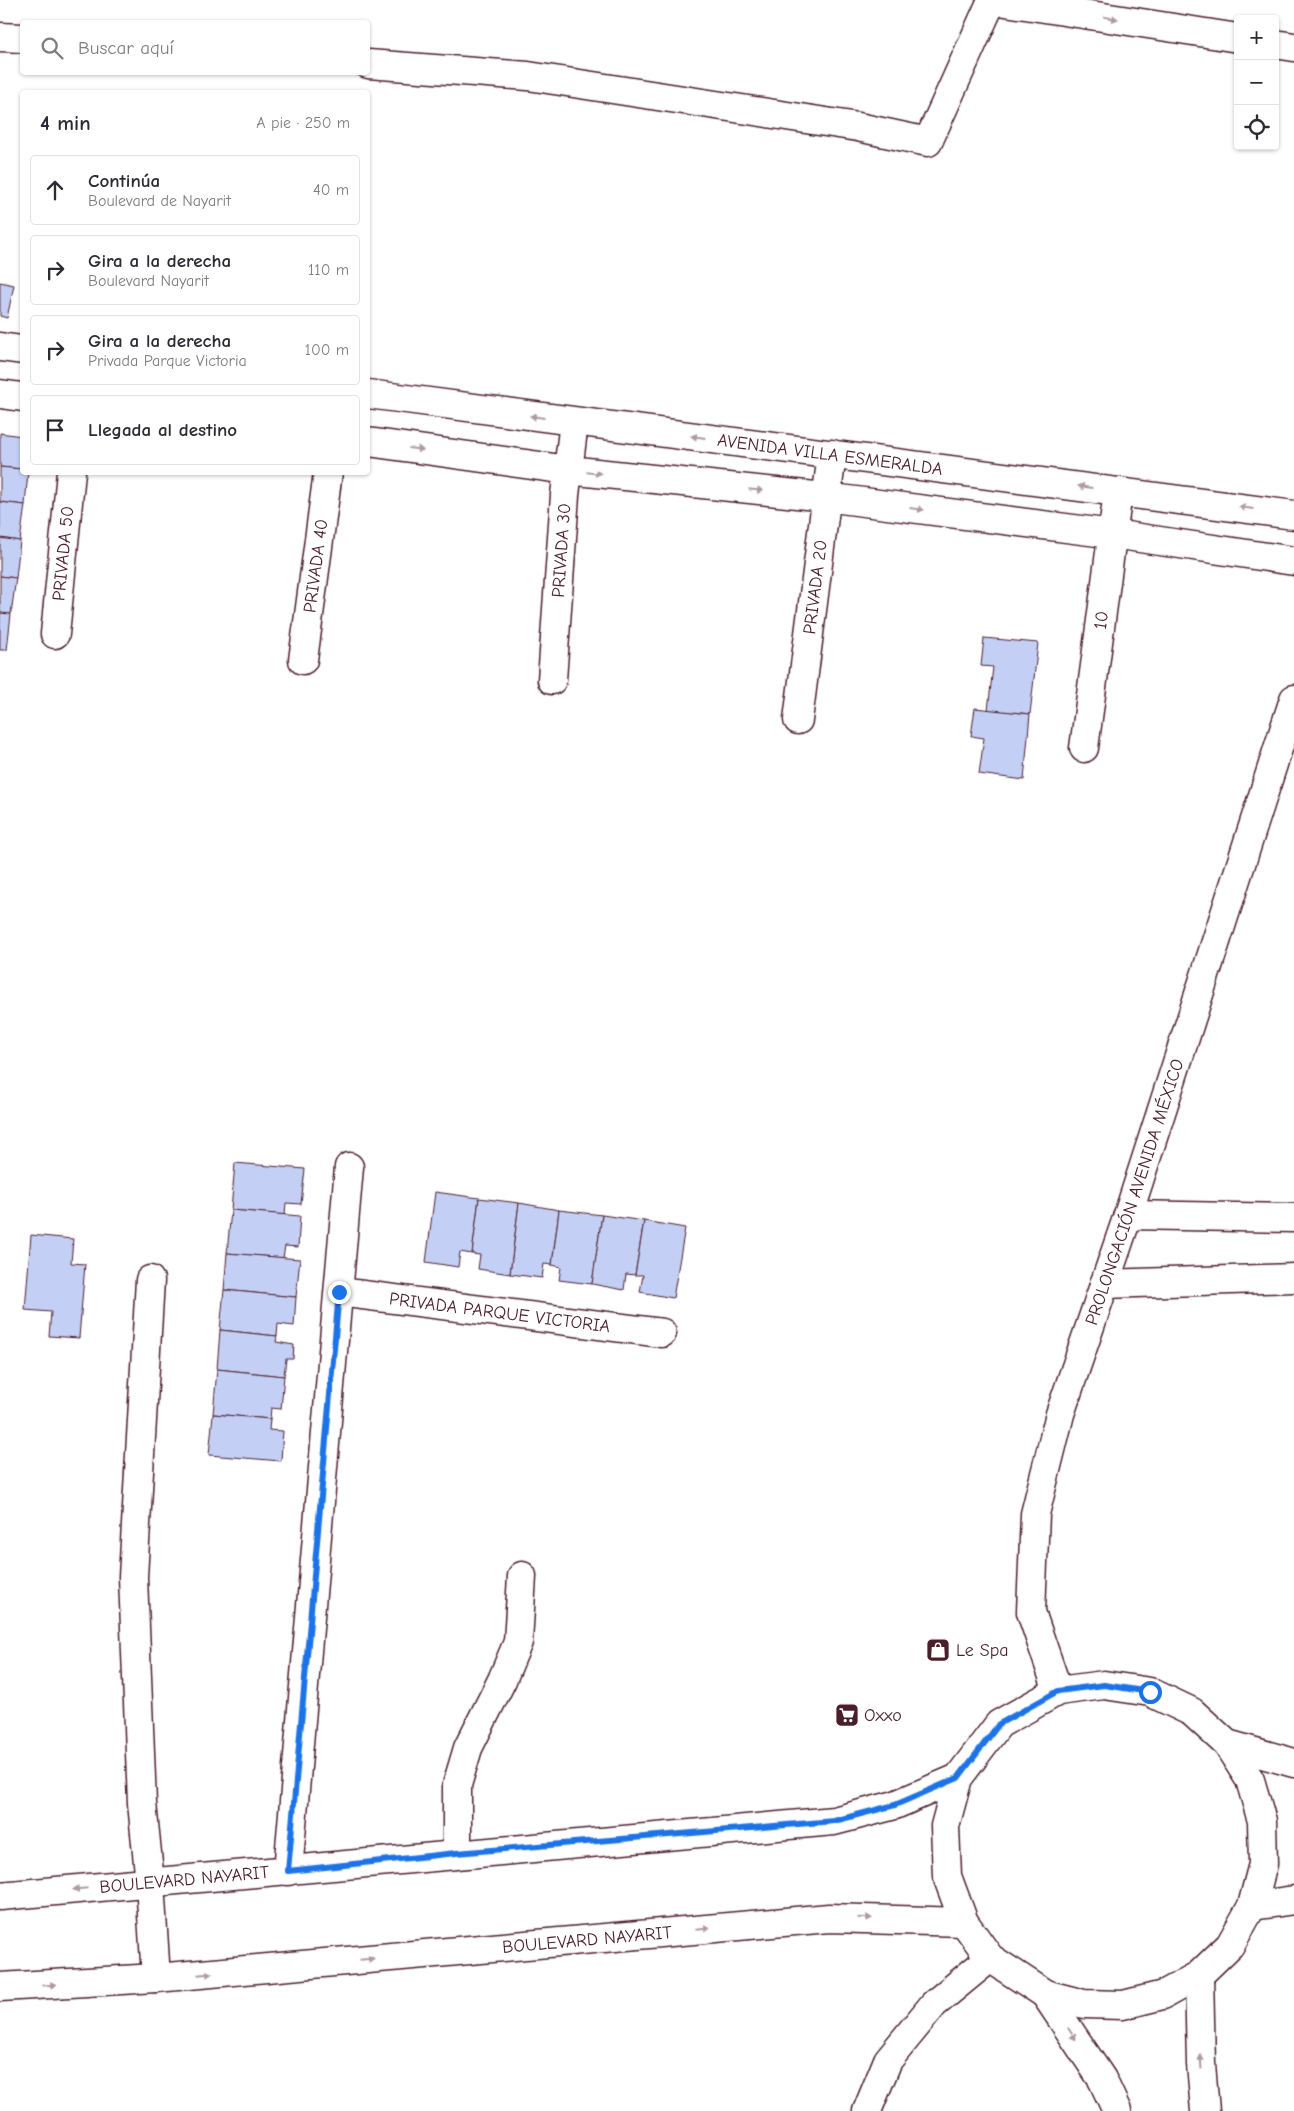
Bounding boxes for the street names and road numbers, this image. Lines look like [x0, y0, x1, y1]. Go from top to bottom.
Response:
street label: AVENIDA VILLA ESMERALDA [716, 430, 944, 480]
street label: PRIVADA 30 [548, 502, 575, 598]
street label: PRIVADA 50 [48, 505, 79, 602]
street label: PRIVADA 40 [299, 518, 333, 614]
street label: PRIVADA 20 [799, 539, 832, 636]
street label: 10 [1090, 610, 1113, 631]
street label: PROLONGACIÓN AVENIDA MÉXICO [1081, 1056, 1189, 1328]
street label: PRIVADA PARQUE VICTORIA [388, 1288, 612, 1337]
street label: BOULEVARD NAYARIT [99, 1862, 271, 1898]
street label: BOULEVARD NAYARIT [501, 1922, 673, 1958]

